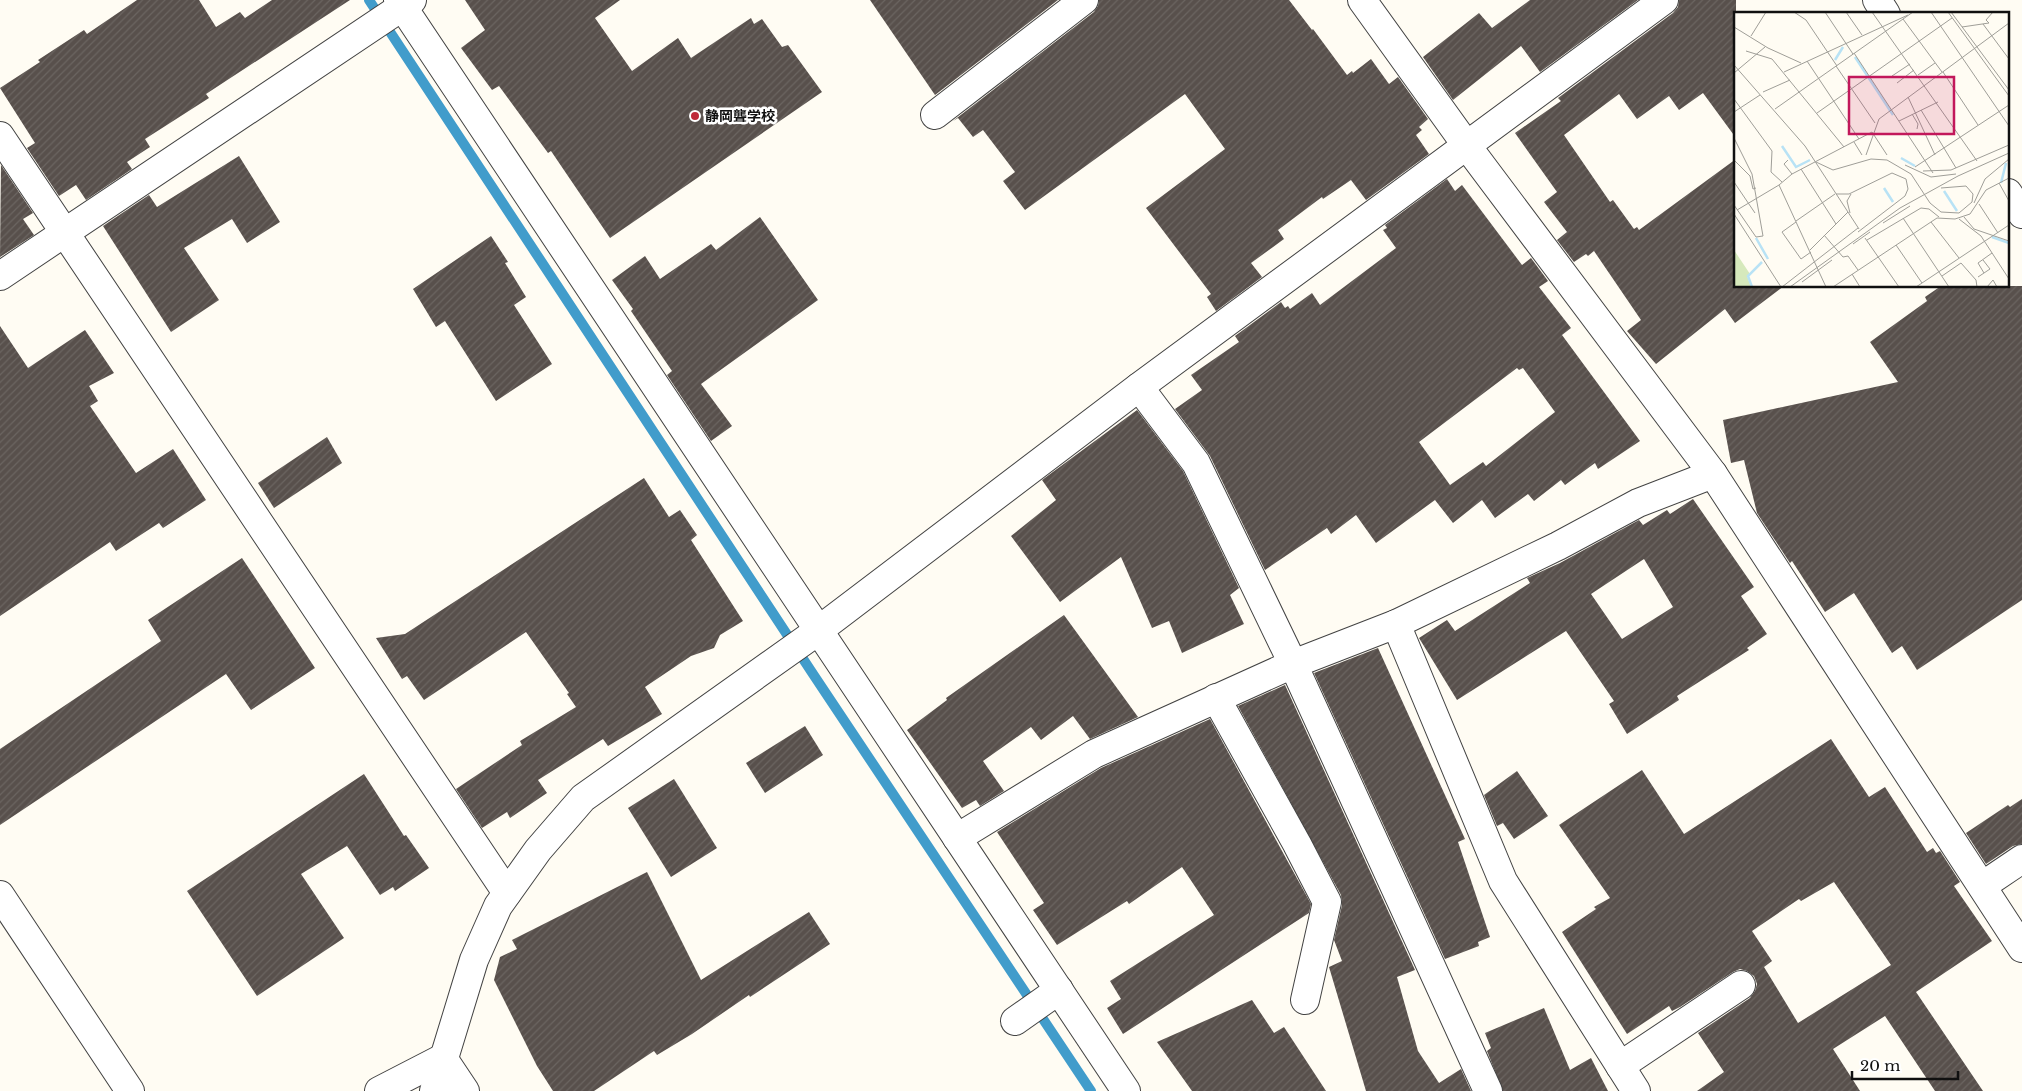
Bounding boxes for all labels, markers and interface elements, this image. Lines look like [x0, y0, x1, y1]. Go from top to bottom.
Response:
inset map [1734, 12, 2010, 288]
place label: 静岡聾学校 [705, 107, 775, 125]
marker: 静岡聾学校 [689, 110, 701, 122]
scale bar [1852, 1048, 1958, 1080]
text: 20 m [1860, 1056, 1900, 1075]

